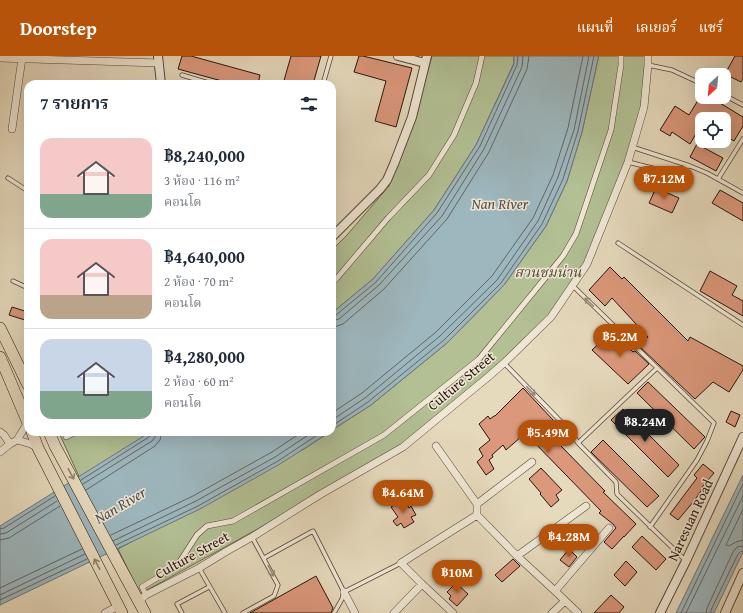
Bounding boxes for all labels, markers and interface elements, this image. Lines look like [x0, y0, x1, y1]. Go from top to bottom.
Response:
text: Doorstep [20, 14, 97, 42]
text: แผนที่ [577, 17, 613, 37]
text: เลเยอร์ [635, 17, 677, 37]
text: แชร์ [699, 17, 723, 37]
north arrow [695, 68, 731, 104]
map controls [695, 68, 731, 148]
text: 7 รายการ [40, 90, 109, 115]
icon: filters [298, 93, 320, 115]
button: locate [695, 112, 731, 148]
text: ฿8,240,000 [164, 143, 245, 168]
icon: home [72, 154, 120, 202]
pin: ฿7.12M [631, 166, 697, 200]
text: ฿7.12M [643, 169, 685, 188]
text: 3 ห้อง · 116 m² [164, 171, 240, 190]
text: คอนโด [164, 192, 202, 211]
water label: Nan River [472, 193, 529, 214]
text: ฿4,640,000 [164, 244, 245, 269]
icon: home [72, 255, 120, 303]
park label: สวนชมน่าน [514, 262, 582, 282]
text: 2 ห้อง · 70 m² [164, 272, 234, 291]
text: คอนโด [164, 293, 202, 312]
one-way arrow [584, 297, 594, 307]
pin: ฿5.2M [592, 324, 648, 358]
text: ฿5.2M [602, 327, 638, 346]
text: ฿4,280,000 [164, 344, 245, 369]
street label: Culture Street [423, 347, 499, 415]
icon: home [72, 355, 120, 403]
text: 2 ห้อง · 60 m² [164, 372, 234, 391]
one-way arrow [526, 386, 536, 396]
text: คอนโด [164, 393, 202, 412]
pin: ฿8.24M [612, 409, 678, 443]
text: ฿8.24M [624, 412, 666, 431]
pin: ฿5.49M [515, 420, 581, 454]
text: ฿5.49M [527, 423, 569, 442]
one-way arrow [67, 468, 75, 480]
street label: Naresuan Road [662, 475, 718, 564]
pin: ฿4.64M [370, 480, 436, 514]
water label: Nan River [90, 481, 150, 529]
text: ฿4.64M [382, 483, 424, 502]
pin: ฿4.28M [536, 524, 602, 558]
street label: Culture Street [151, 526, 233, 584]
text: ฿4.28M [548, 527, 590, 546]
one-way arrow [93, 559, 100, 571]
pin: ฿10M [433, 560, 481, 594]
text: ฿10M [441, 563, 473, 582]
one-way arrow [268, 565, 275, 577]

